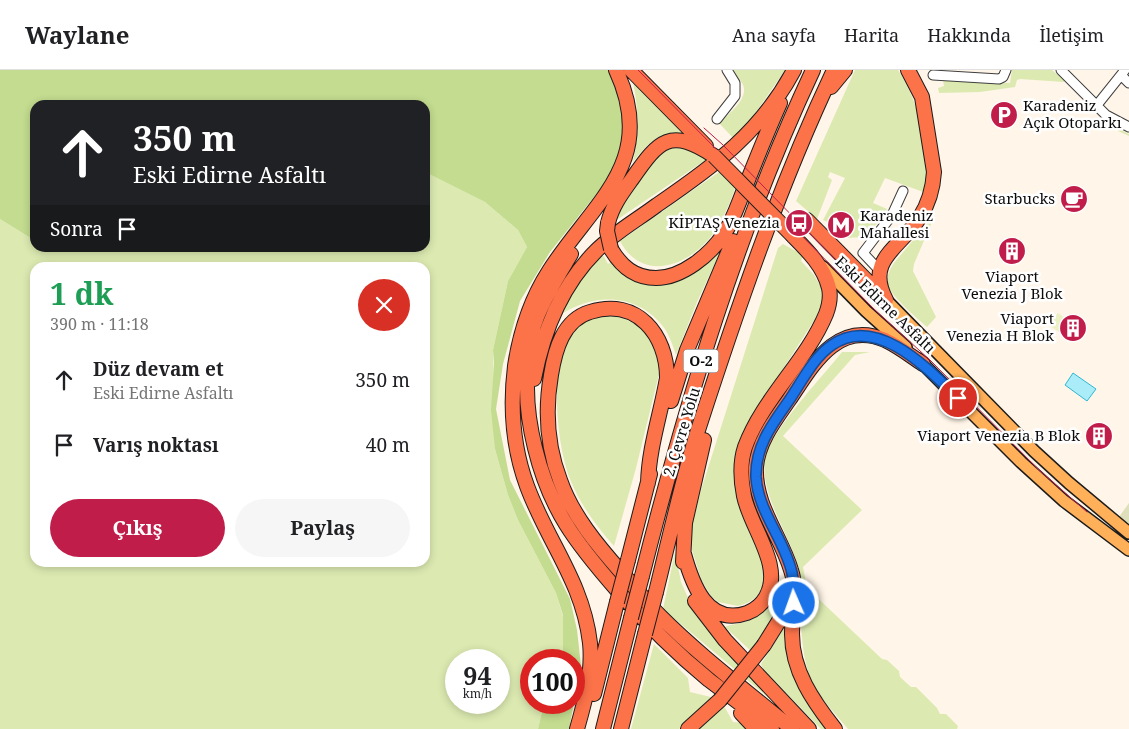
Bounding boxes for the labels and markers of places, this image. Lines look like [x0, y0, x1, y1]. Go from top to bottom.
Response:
place label: Karadeniz Açık Otoparkı [1023, 95, 1122, 132]
parking icon: Karadeniz Açık Otoparkı [989, 100, 1019, 130]
cafe icon: Starbucks [1059, 184, 1089, 214]
place label: Starbucks [984, 188, 1055, 208]
place label: Karadeniz Mahallesi [860, 205, 934, 242]
bus stop icon: KİPTAŞ Venezia [784, 208, 814, 238]
metro station icon: Karadeniz Mahallesi [826, 210, 856, 240]
place label: KİPTAŞ Venezia [668, 212, 780, 232]
building icon: Viaport Venezia J Blok [997, 236, 1027, 266]
place label: Viaport Venezia J Blok [962, 266, 1063, 303]
place label: Viaport Venezia H Blok [947, 308, 1054, 345]
building icon: Viaport Venezia H Blok [1058, 313, 1088, 343]
pin [937, 377, 979, 419]
building icon: Viaport Venezia B Blok [1084, 421, 1114, 451]
place label: Viaport Venezia B Blok [917, 425, 1080, 445]

